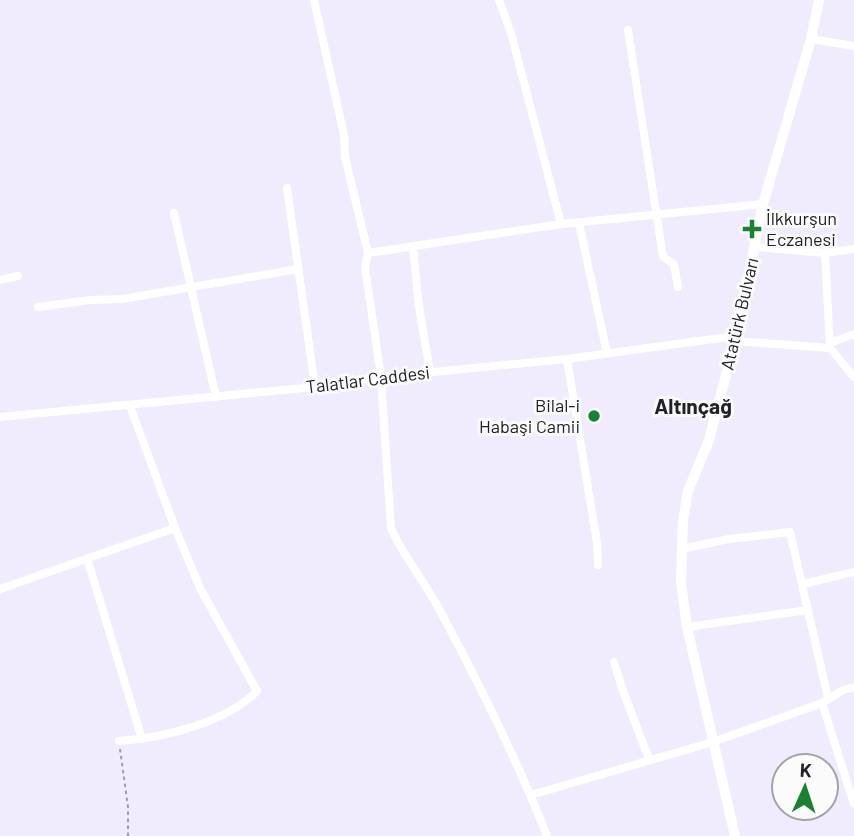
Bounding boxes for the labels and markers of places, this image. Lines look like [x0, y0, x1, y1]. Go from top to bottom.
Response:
place label: İlkkurşun Eczanesi [766, 207, 837, 250]
marker: İlkkurşun Eczanesi [744, 221, 760, 237]
place label: Bilal-i Habaşi Camii [479, 394, 580, 437]
marker: Bilal-i Habaşi Camii [586, 408, 602, 424]

